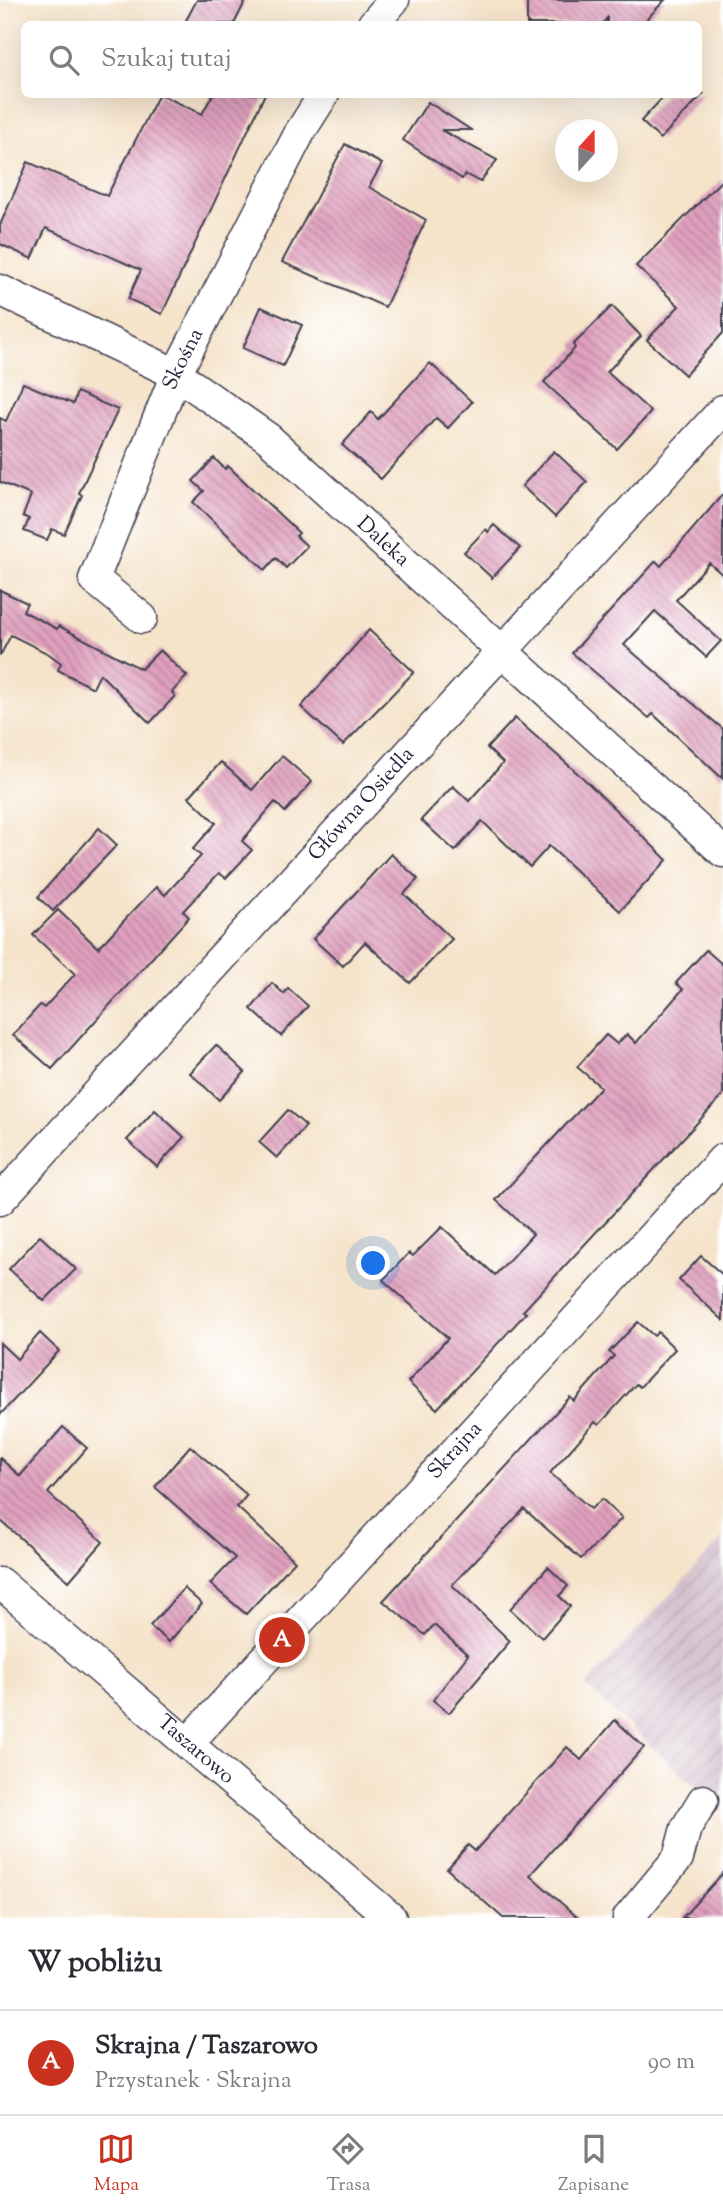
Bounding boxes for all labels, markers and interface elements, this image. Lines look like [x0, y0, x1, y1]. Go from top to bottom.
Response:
search box [21, 21, 702, 98]
icon: search [45, 41, 83, 79]
text: Szukaj tutaj [101, 41, 232, 78]
north arrow [555, 119, 618, 182]
street label: Skośna [156, 323, 212, 395]
street label: Daleka [349, 510, 416, 575]
street label: Główna Osiedla [302, 741, 422, 868]
your location [356, 1246, 390, 1280]
street label: Skrajna [421, 1415, 490, 1487]
pin: A [259, 1614, 305, 1666]
street label: Taszarowo [150, 1708, 240, 1792]
text: W pobliżu [28, 1942, 162, 1985]
text: Skrajna / Taszarowo [95, 2028, 318, 2065]
text: A [42, 2046, 60, 2079]
text: 90 m [648, 2046, 695, 2079]
text: Przystanek · Skrajna [95, 2065, 292, 2098]
tab: Mapa [94, 2130, 139, 2199]
tab: Trasa [327, 2130, 370, 2199]
tab: Zapisane [558, 2130, 629, 2199]

